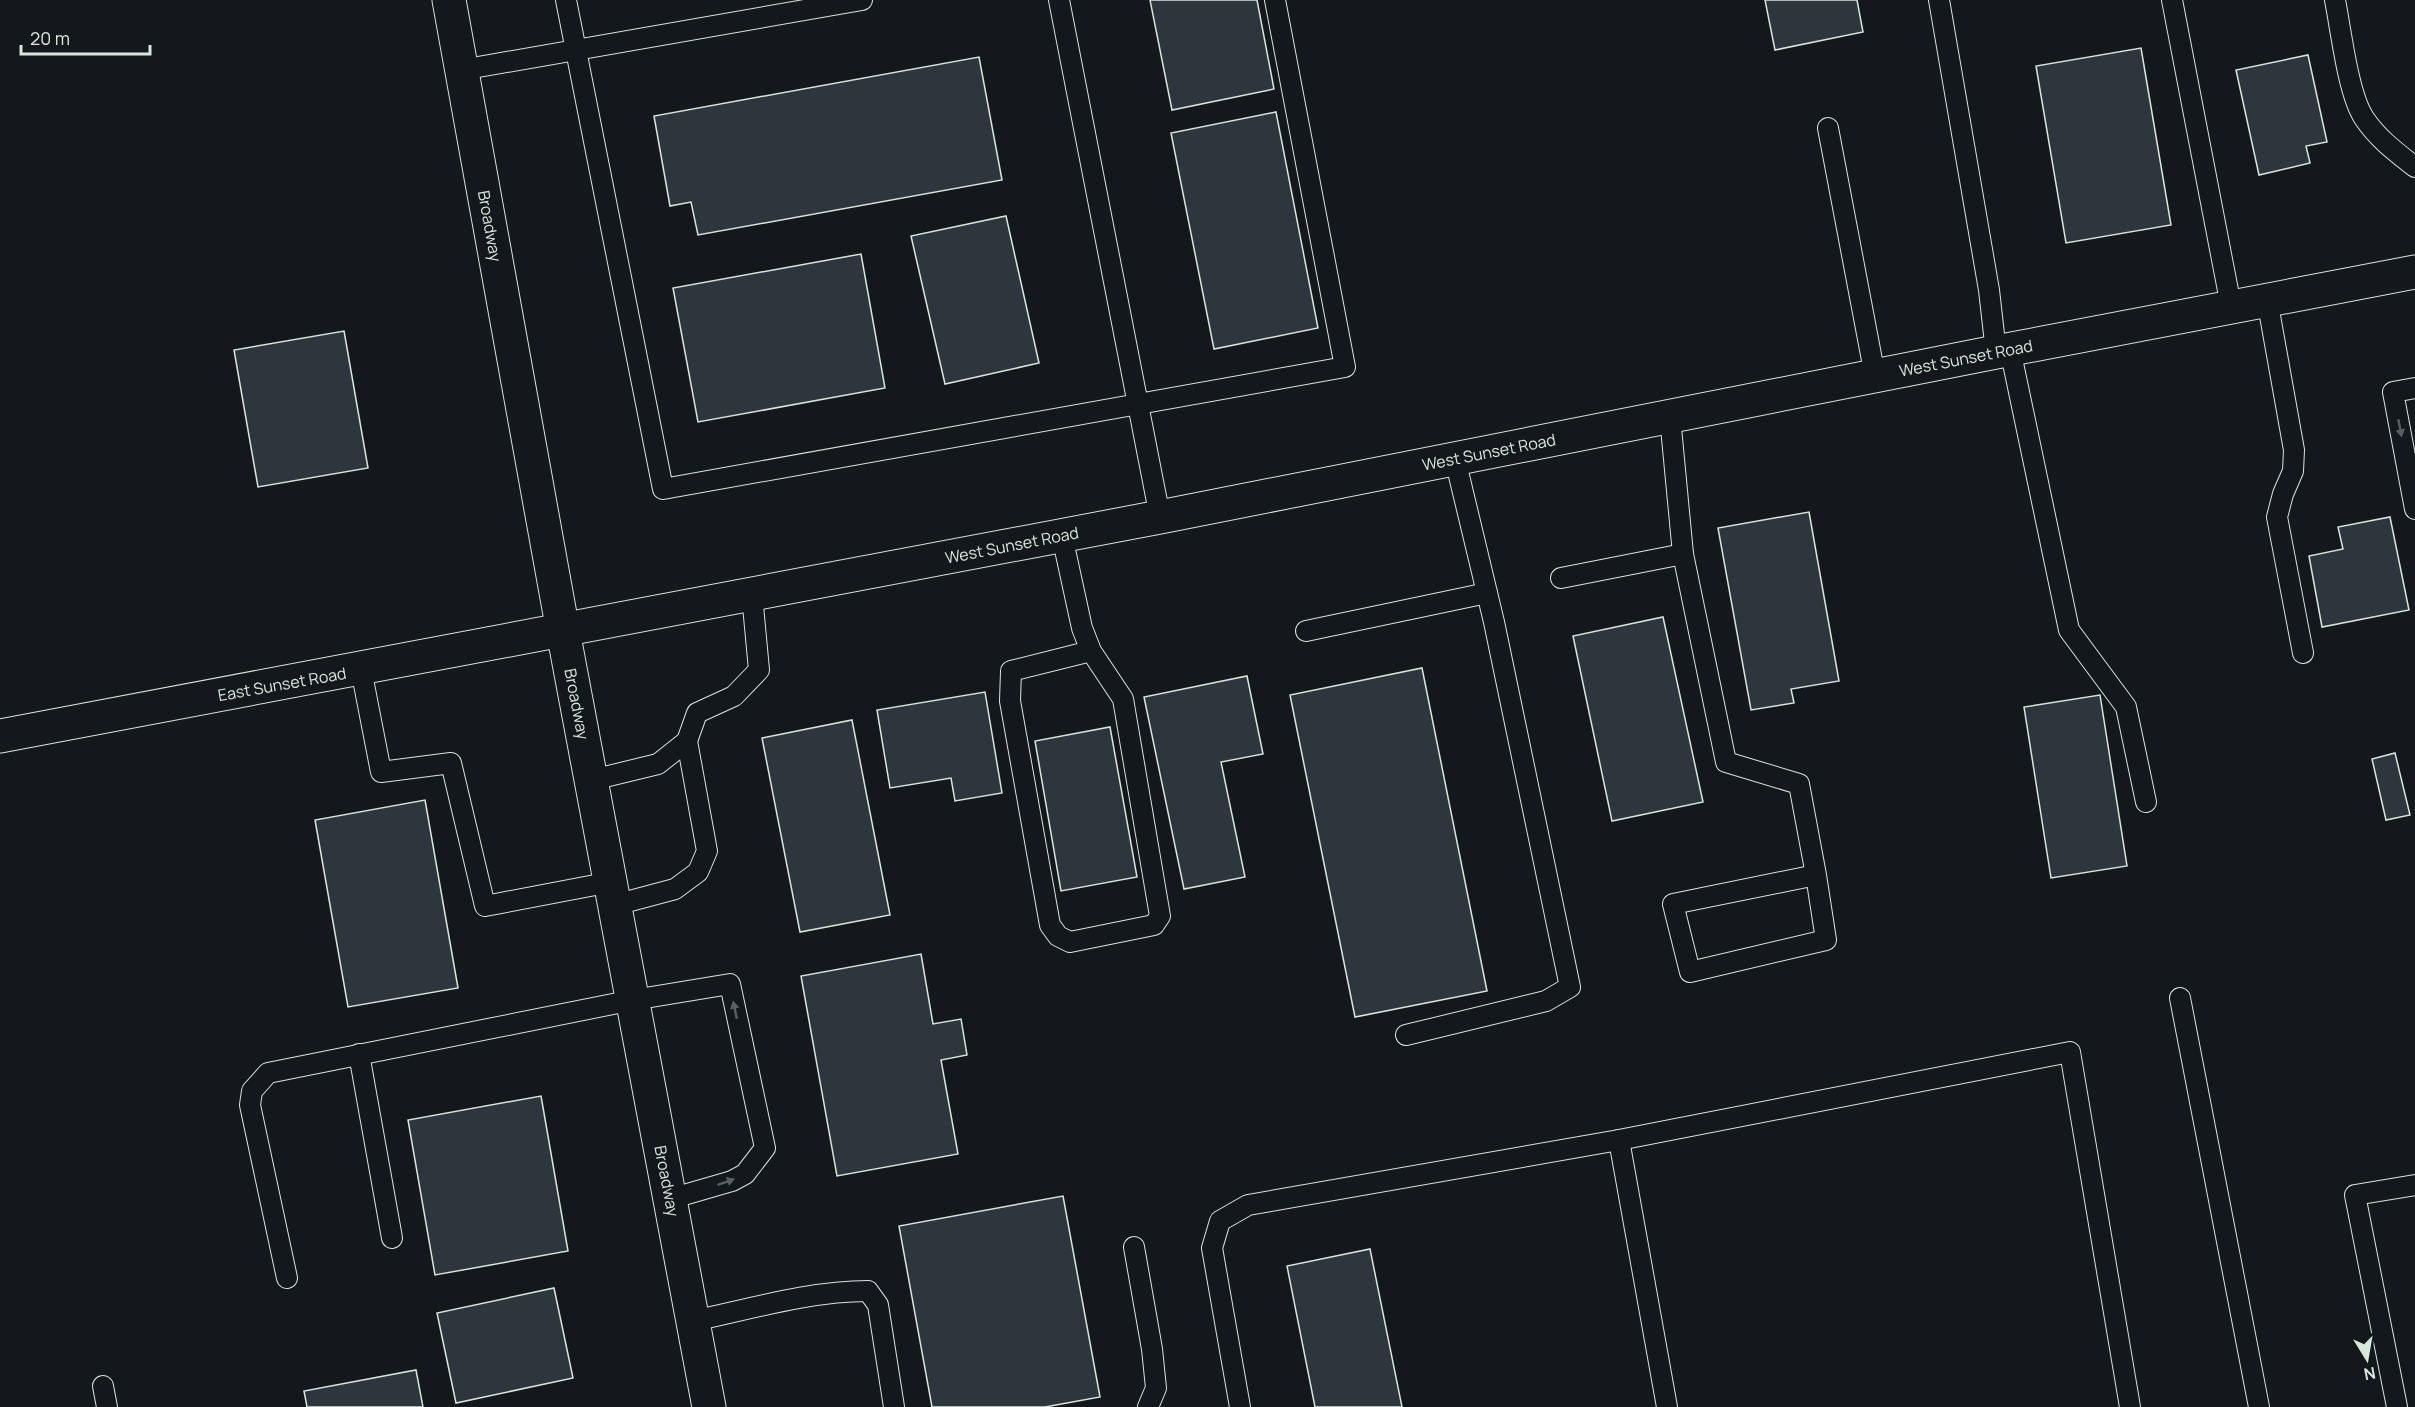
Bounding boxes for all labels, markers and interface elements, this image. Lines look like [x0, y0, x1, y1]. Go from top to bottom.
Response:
scale bar [21, 18, 150, 56]
text: 20 m [30, 26, 70, 50]
street label: Broadway [473, 189, 507, 264]
street label: West Sunset Road [1897, 334, 2035, 382]
one-way arrow [2396, 418, 2405, 437]
street label: West Sunset Road [1420, 428, 1558, 476]
street label: West Sunset Road [943, 521, 1081, 569]
street label: East Sunset Road [216, 662, 348, 706]
street label: Broadway [559, 667, 595, 742]
one-way arrow [730, 1000, 739, 1019]
street label: Broadway [649, 1144, 685, 1219]
one-way arrow [717, 1177, 735, 1187]
north arrow [2337, 1329, 2397, 1389]
text: N [2362, 1362, 2378, 1386]

